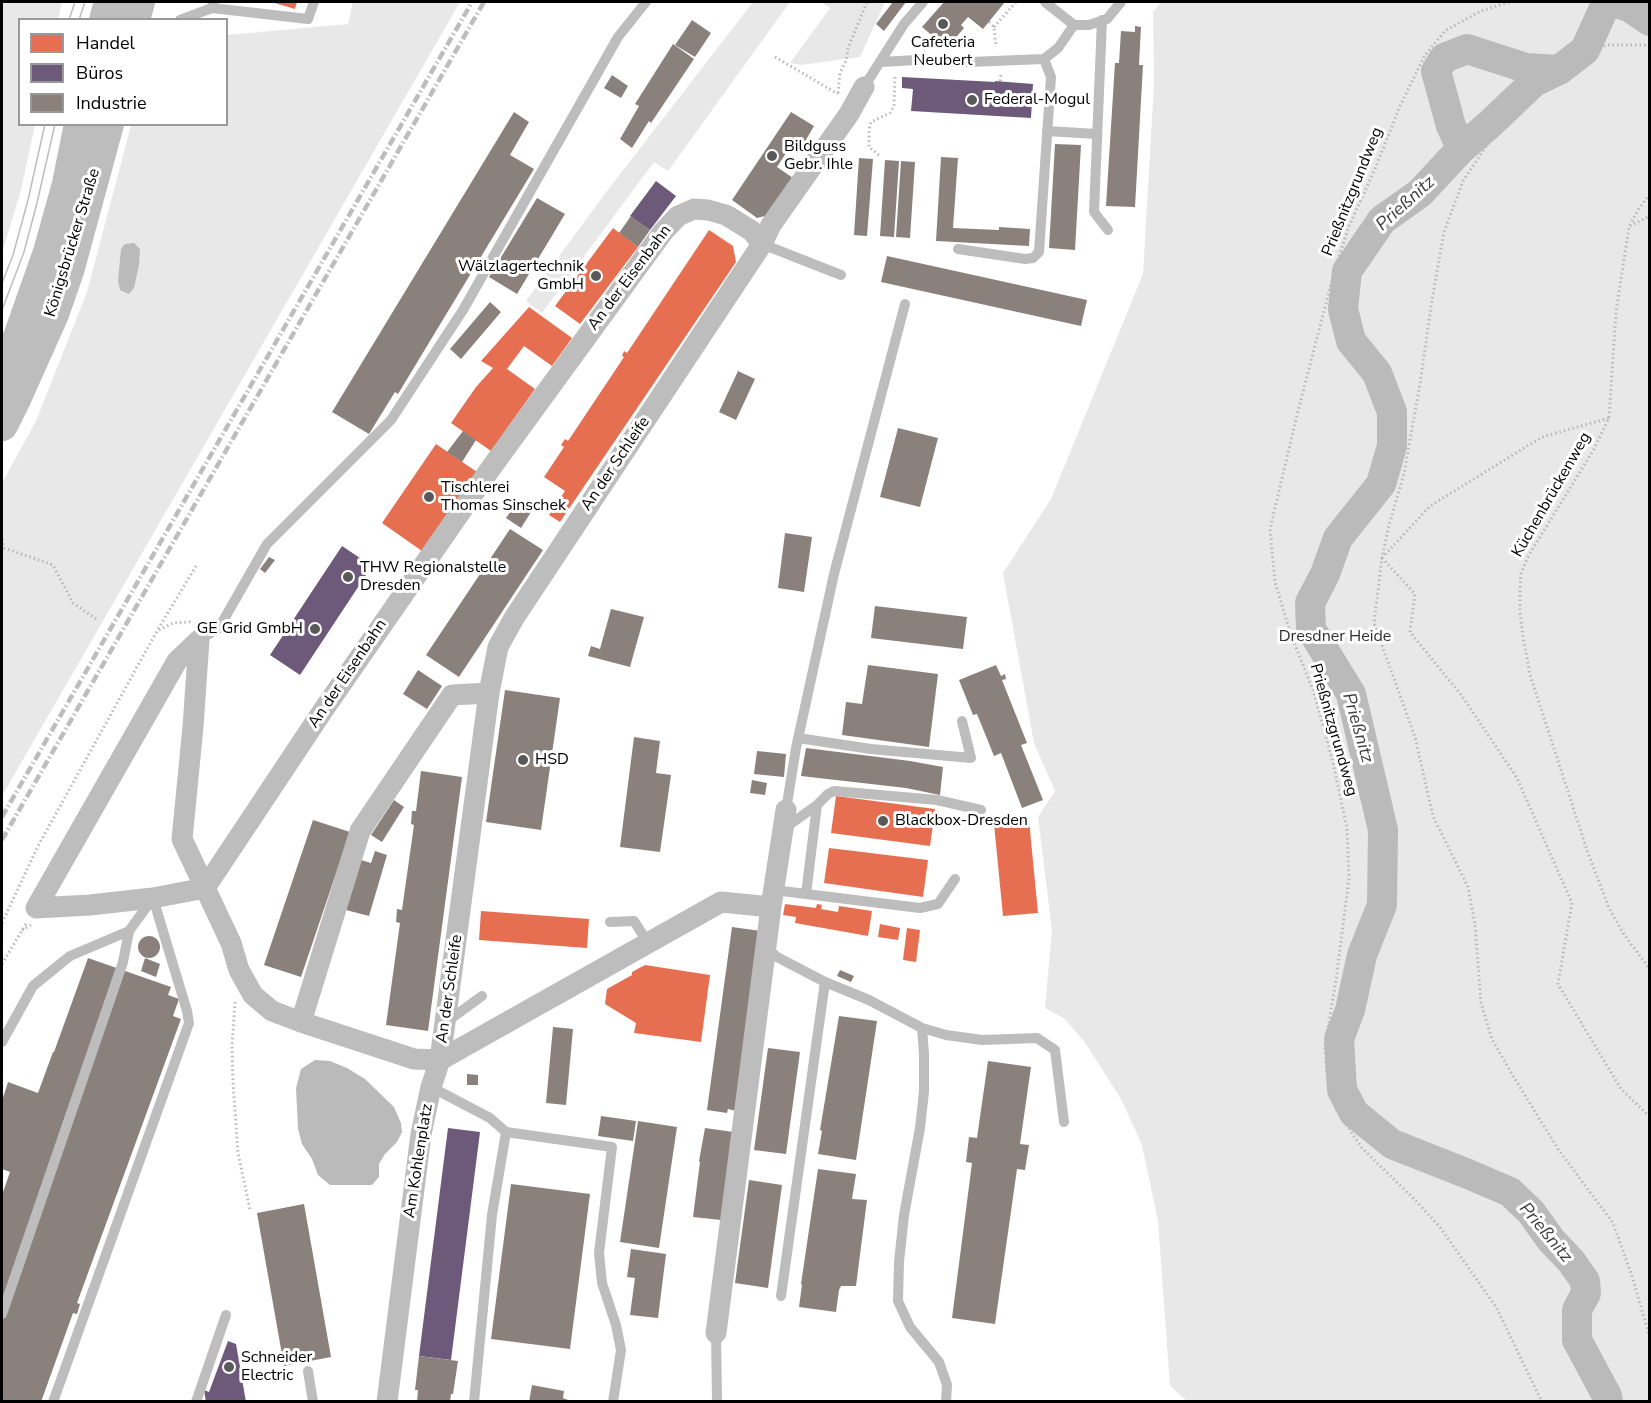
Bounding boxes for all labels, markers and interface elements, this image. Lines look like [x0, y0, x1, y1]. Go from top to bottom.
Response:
marker: Cafeteria Neubert [936, 17, 950, 31]
legend [18, 18, 228, 126]
text: Handel [76, 31, 135, 55]
place label: Cafeteria Neubert [911, 33, 975, 71]
text: Büros [76, 61, 123, 85]
place label: Federal-Mogul [984, 90, 1090, 110]
text: Industrie [76, 91, 147, 115]
marker: Federal-Mogul [965, 93, 979, 107]
street label: Prießnitzgrundweg [1318, 125, 1388, 259]
place label: Bildguss Gebr. Ihle [784, 137, 853, 175]
marker: Bildguss Gebr. Ihle [765, 149, 779, 163]
street label: Königsbrücker Straße [41, 167, 105, 319]
water label: Prießnitz [1372, 172, 1440, 236]
street label: An der Eisenbahn [584, 222, 676, 334]
place label: Wälzlagertechnik GmbH [458, 257, 584, 295]
marker: Wälzlagertechnik GmbH [589, 269, 603, 283]
street label: An der Schleife [577, 413, 655, 515]
street label: Küchenbrückenweg [1508, 429, 1596, 561]
place label: Tischlerei Thomas Sinschek [441, 478, 566, 516]
marker: Tischlerei Thomas Sinschek [422, 490, 436, 504]
place label: THW Regionalstelle Dresden [360, 558, 506, 596]
marker: THW Regionalstelle Dresden [341, 570, 355, 584]
street label: An der Eisenbahn [305, 616, 391, 732]
place label: GE Grid GmbH [197, 619, 303, 639]
marker: GE Grid GmbH [308, 622, 322, 636]
park label: Dresdner Heide [1279, 627, 1391, 647]
street label: Prießnitzgrundweg [1305, 661, 1361, 799]
water label: Prießnitz [1337, 691, 1377, 765]
place label: HSD [535, 750, 569, 770]
marker: HSD [516, 753, 530, 767]
place label: Blackbox-Dresden [895, 811, 1028, 831]
marker: Blackbox-Dresden [876, 814, 890, 828]
street label: An der Schleife [433, 934, 467, 1044]
street label: Am Kohlenplatz [401, 1103, 437, 1219]
water label: Prießnitz [1514, 1199, 1576, 1267]
place label: Schneider Electric [241, 1348, 312, 1386]
marker: Schneider Electric [222, 1360, 236, 1374]

